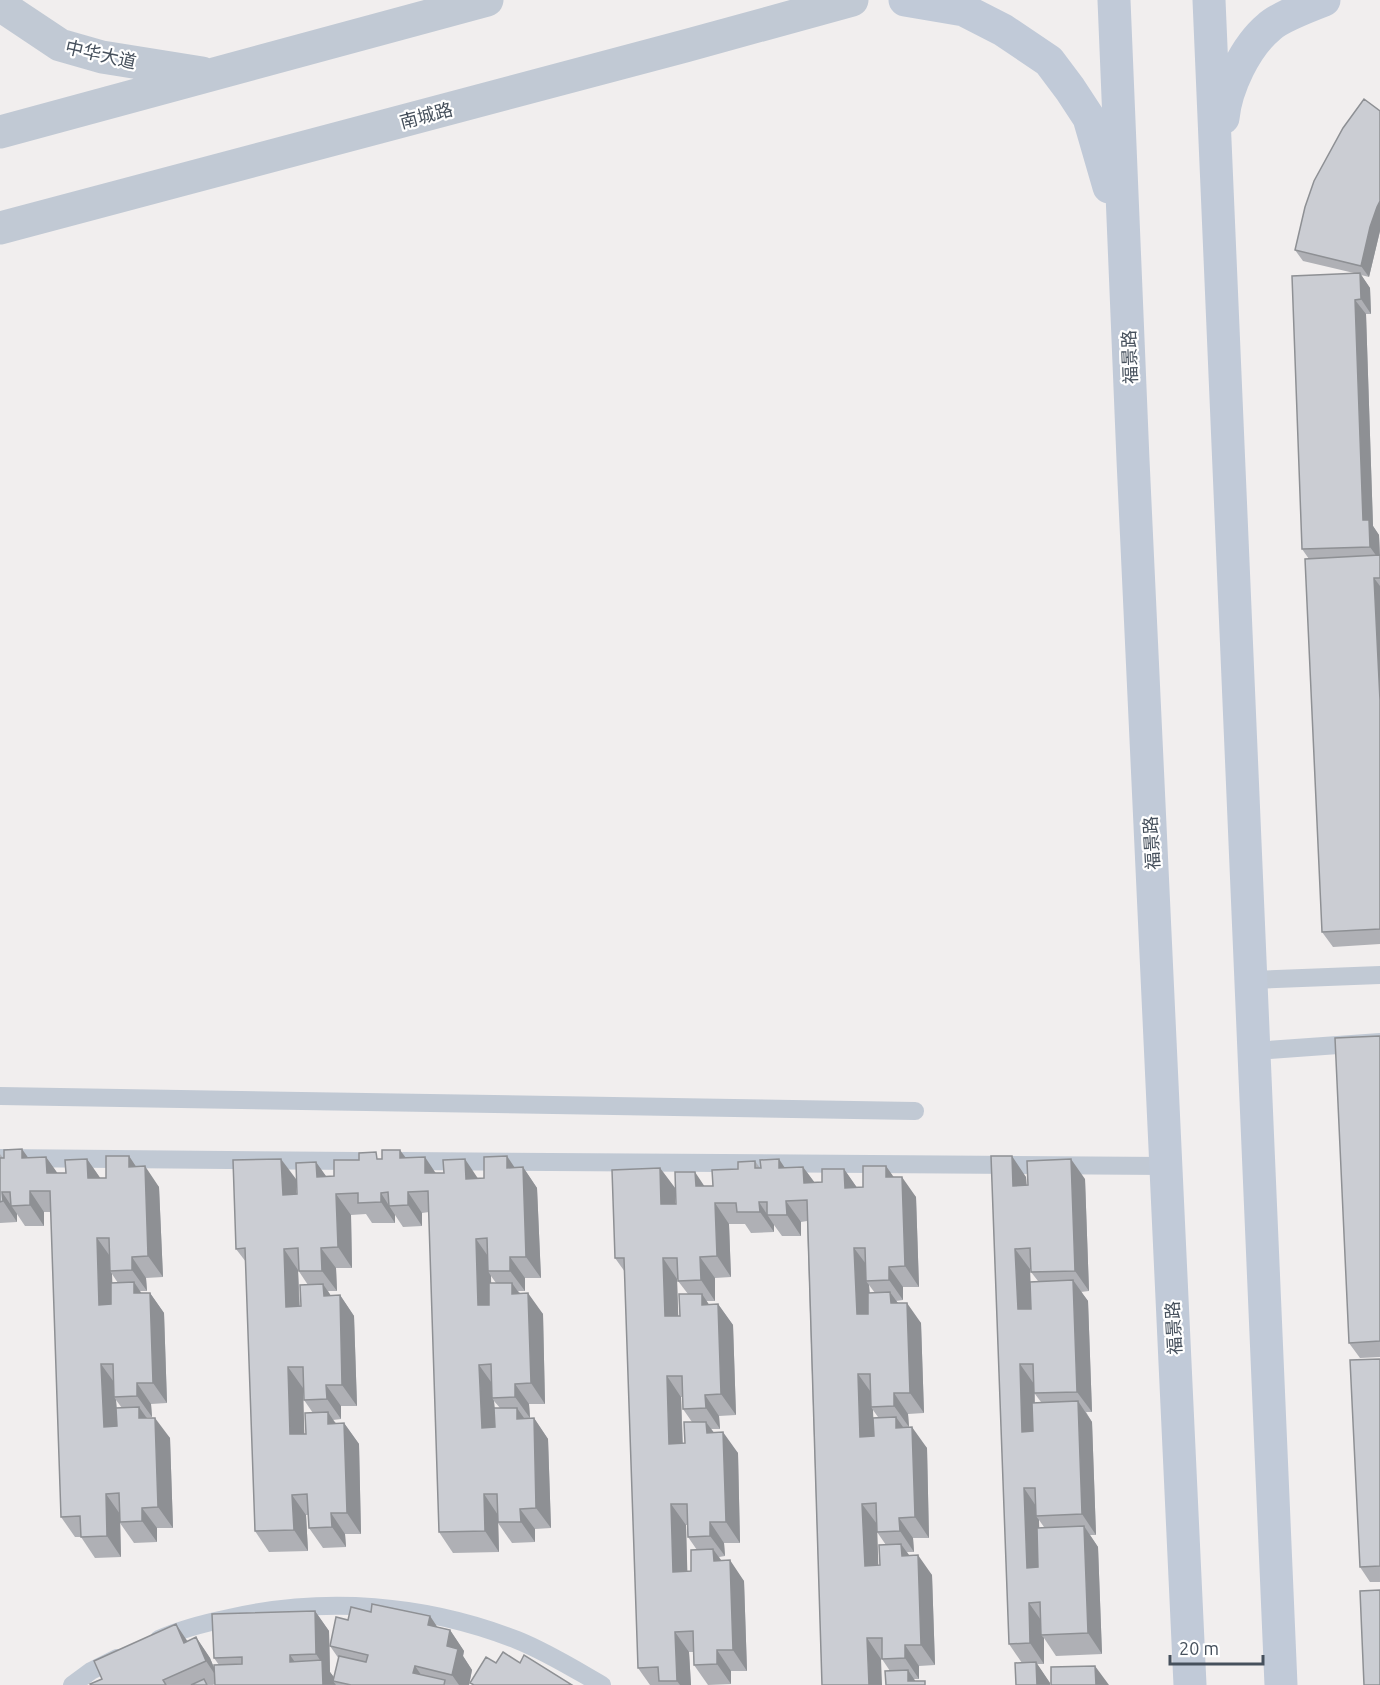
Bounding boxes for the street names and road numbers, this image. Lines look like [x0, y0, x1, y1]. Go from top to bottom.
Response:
street label: 中华大道 [64, 36, 138, 72]
street label: 南城路 [397, 98, 455, 132]
street label: 福景路 [1118, 330, 1140, 384]
street label: 福景路 [1140, 816, 1162, 870]
street label: 福景路 [1162, 1301, 1184, 1355]

